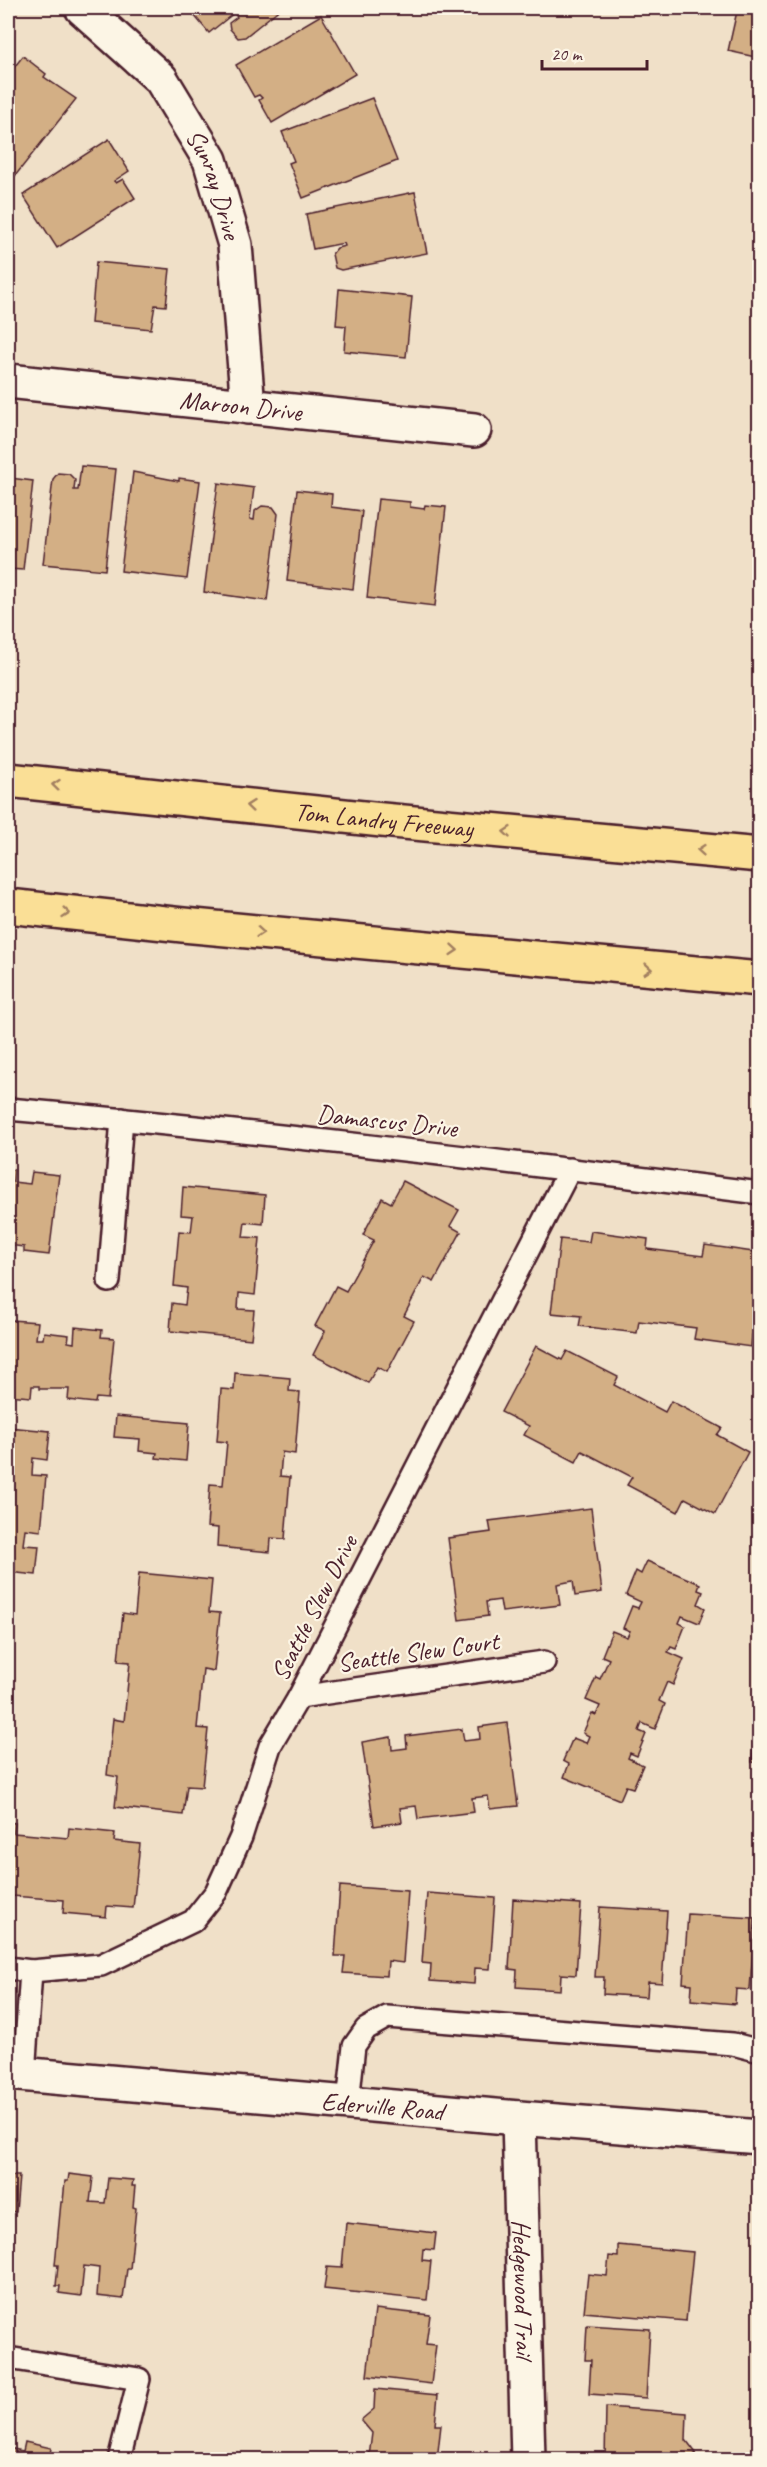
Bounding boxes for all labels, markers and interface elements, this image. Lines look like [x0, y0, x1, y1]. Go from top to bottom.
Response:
scale bar [542, 33, 647, 71]
text: 20 m [551, 43, 584, 65]
street label: Sunray Drive [179, 123, 250, 245]
street label: Maroon Drive [178, 383, 305, 428]
one-way arrow [52, 780, 61, 792]
street label: Tom Landry Freeway [293, 794, 476, 845]
one-way arrow [246, 800, 255, 813]
one-way arrow [503, 826, 512, 839]
one-way arrow [697, 844, 706, 857]
one-way arrow [61, 906, 70, 918]
one-way arrow [255, 925, 264, 938]
one-way arrow [449, 944, 458, 957]
one-way arrow [643, 962, 652, 975]
street label: Damascus Drive [315, 1097, 460, 1145]
street label: Seattle Slew Drive [263, 1528, 366, 1686]
street label: Seattle Slew Court [335, 1624, 503, 1680]
street label: Ederville Road [320, 2084, 449, 2128]
street label: Hedgewood Trail [505, 2219, 542, 2363]

